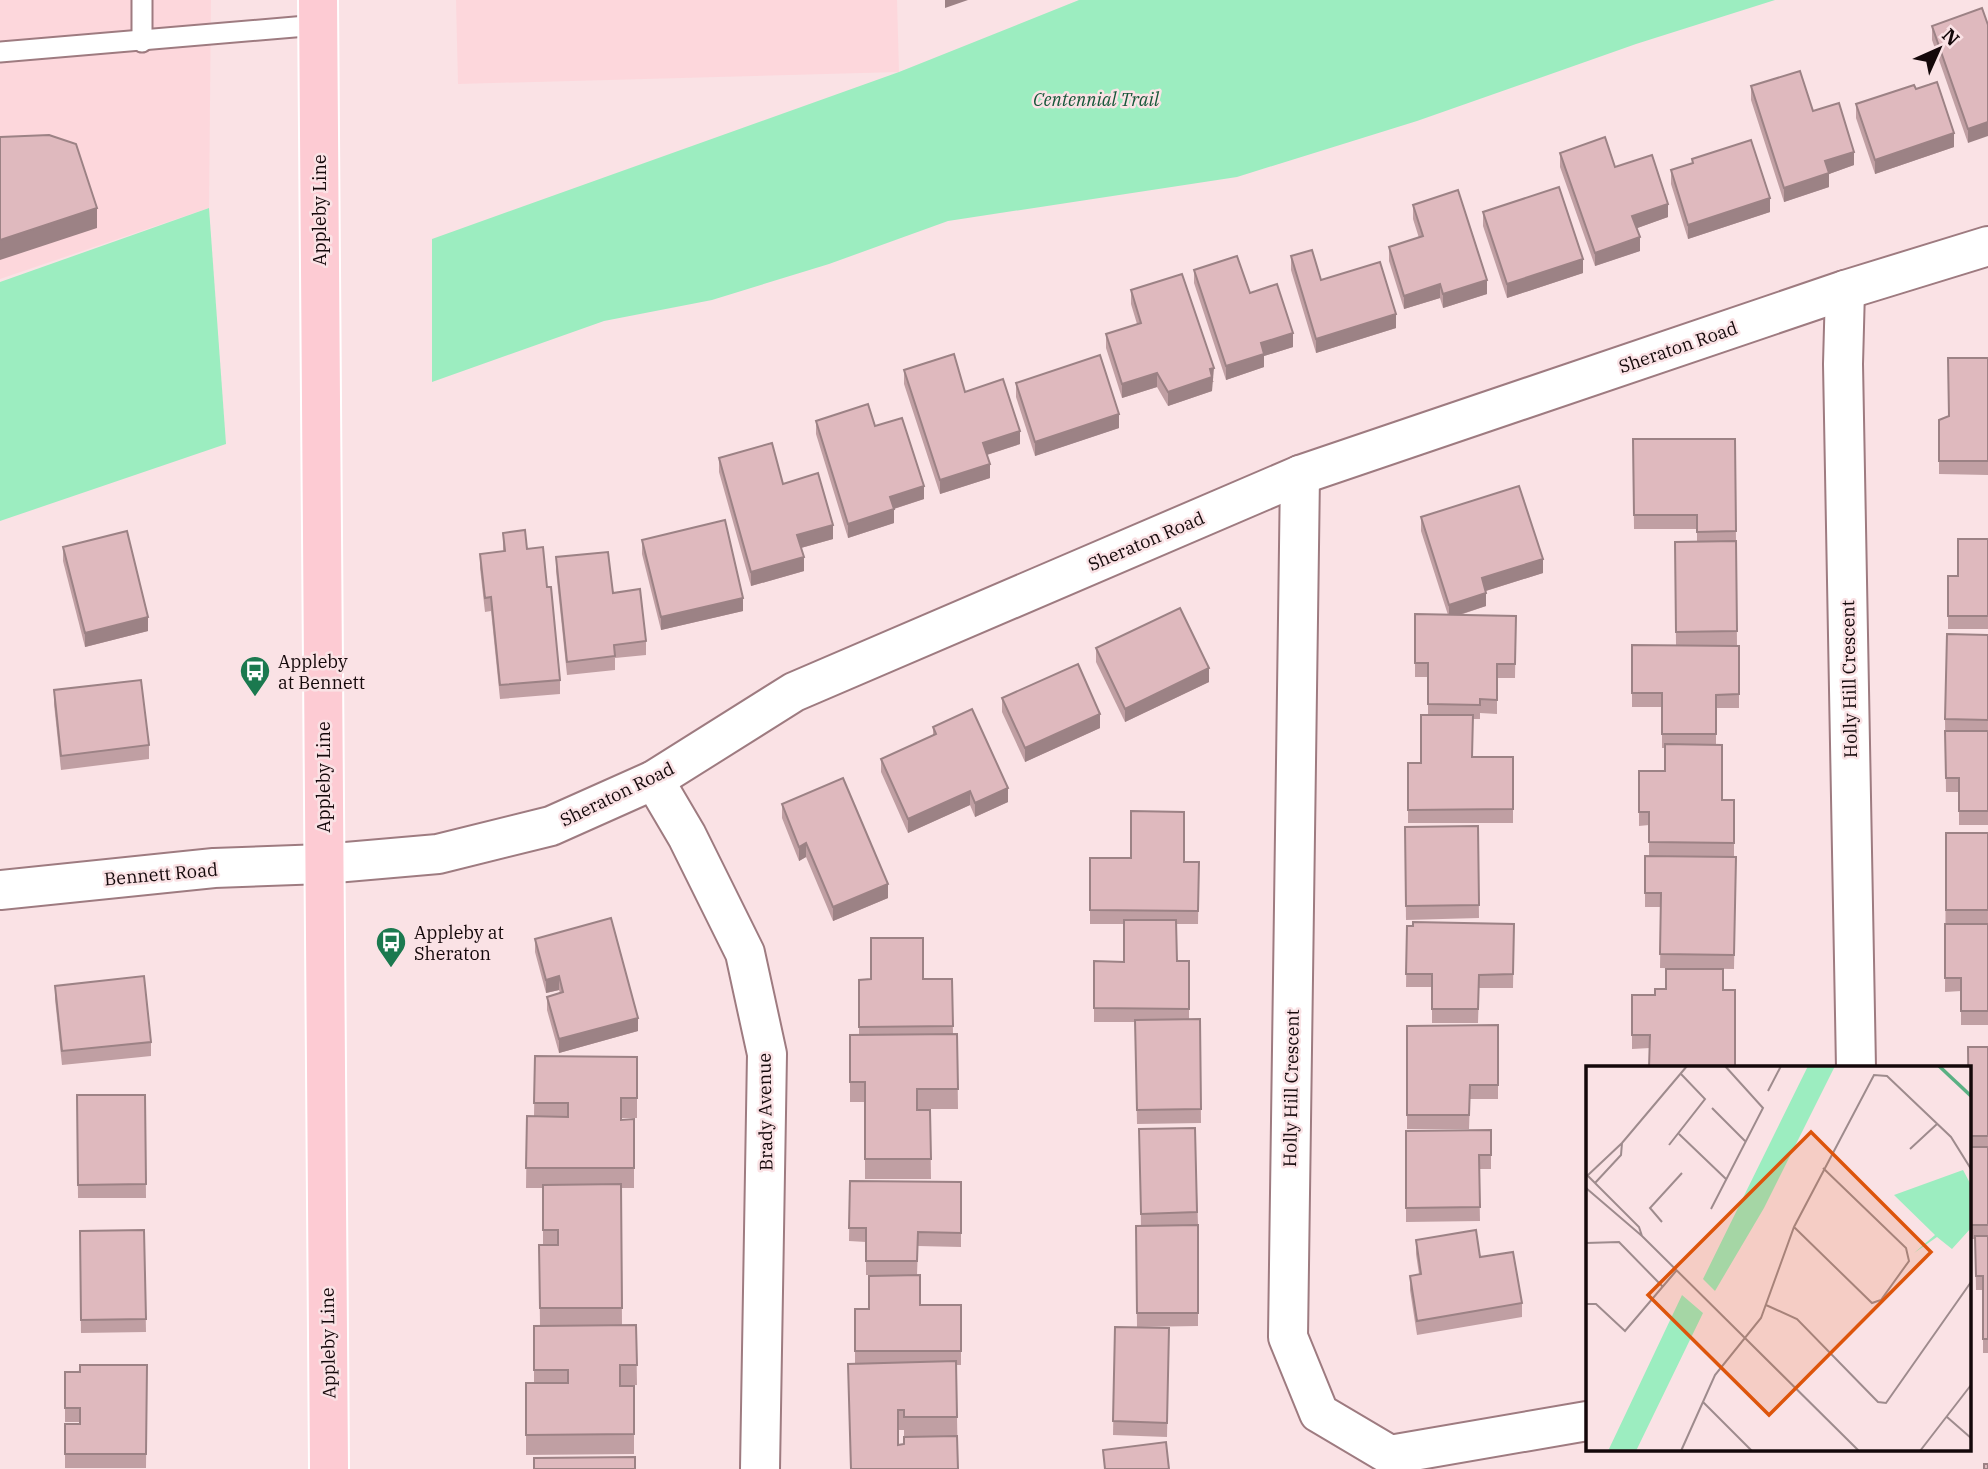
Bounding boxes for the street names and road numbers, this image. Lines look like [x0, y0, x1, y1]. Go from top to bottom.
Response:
street label: Appleby Line [308, 154, 331, 266]
street label: Sheraton Road [1616, 316, 1741, 378]
street label: Sheraton Road [1084, 506, 1208, 576]
street label: Holly Hill Crescent [1836, 600, 1862, 758]
street label: Appleby Line [312, 721, 335, 833]
street label: Sheraton Road [556, 756, 678, 832]
street label: Bennett Road [103, 858, 219, 890]
street label: Holly Hill Crescent [1278, 1009, 1304, 1167]
street label: Brady Avenue [752, 1053, 778, 1171]
street label: Appleby Line [316, 1287, 340, 1399]

